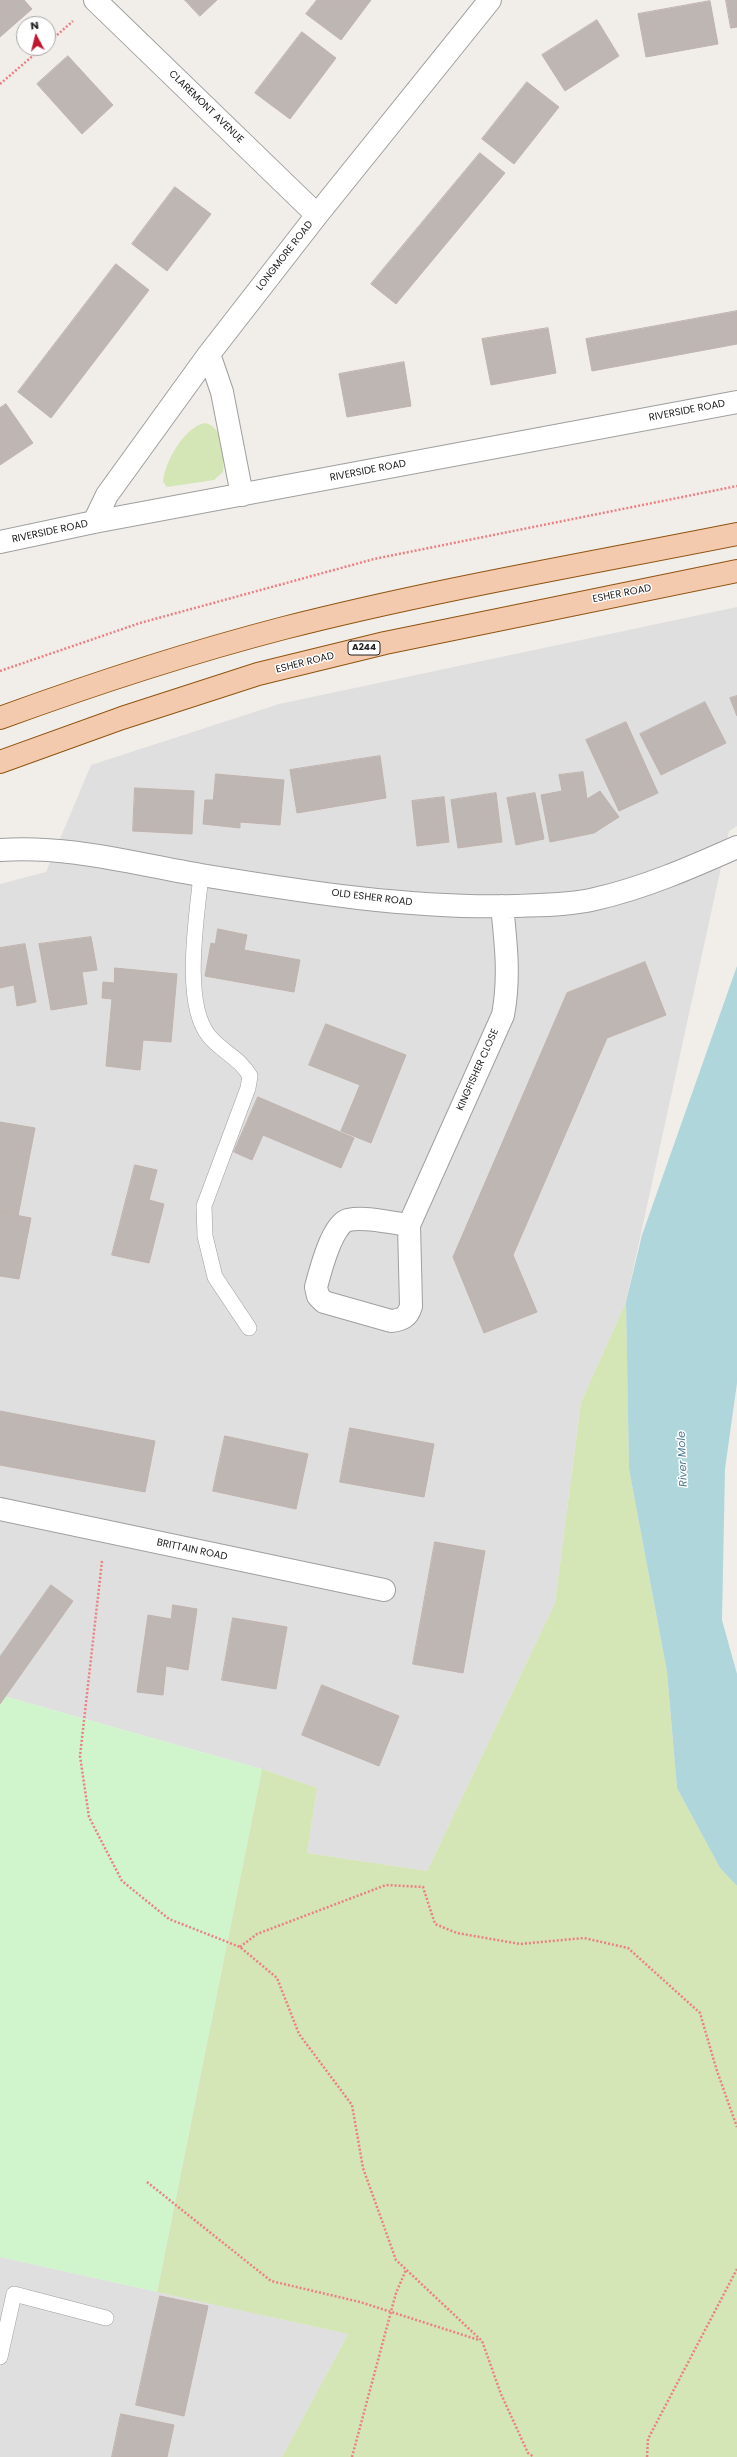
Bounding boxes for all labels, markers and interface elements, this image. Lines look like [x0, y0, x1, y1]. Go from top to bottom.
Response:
north arrow [16, 16, 56, 56]
text: N [30, 17, 40, 34]
street label: CLAREMONT AVENUE [166, 68, 246, 146]
street label: LONGMORE ROAD [254, 219, 316, 293]
street label: RIVERSIDE ROAD [648, 398, 726, 424]
street label: RIVERSIDE ROAD [329, 458, 407, 484]
street label: RIVERSIDE ROAD [11, 518, 89, 546]
street label: ESHER ROAD [592, 582, 652, 606]
road number: A244 [348, 641, 380, 655]
street label: ESHER ROAD [275, 650, 335, 676]
street label: OLD ESHER ROAD [331, 887, 413, 909]
street label: KINGFISHER CLOSE [455, 1027, 501, 1113]
water label: River Mole [675, 1431, 691, 1487]
street label: BRITTAIN ROAD [155, 1537, 229, 1563]

